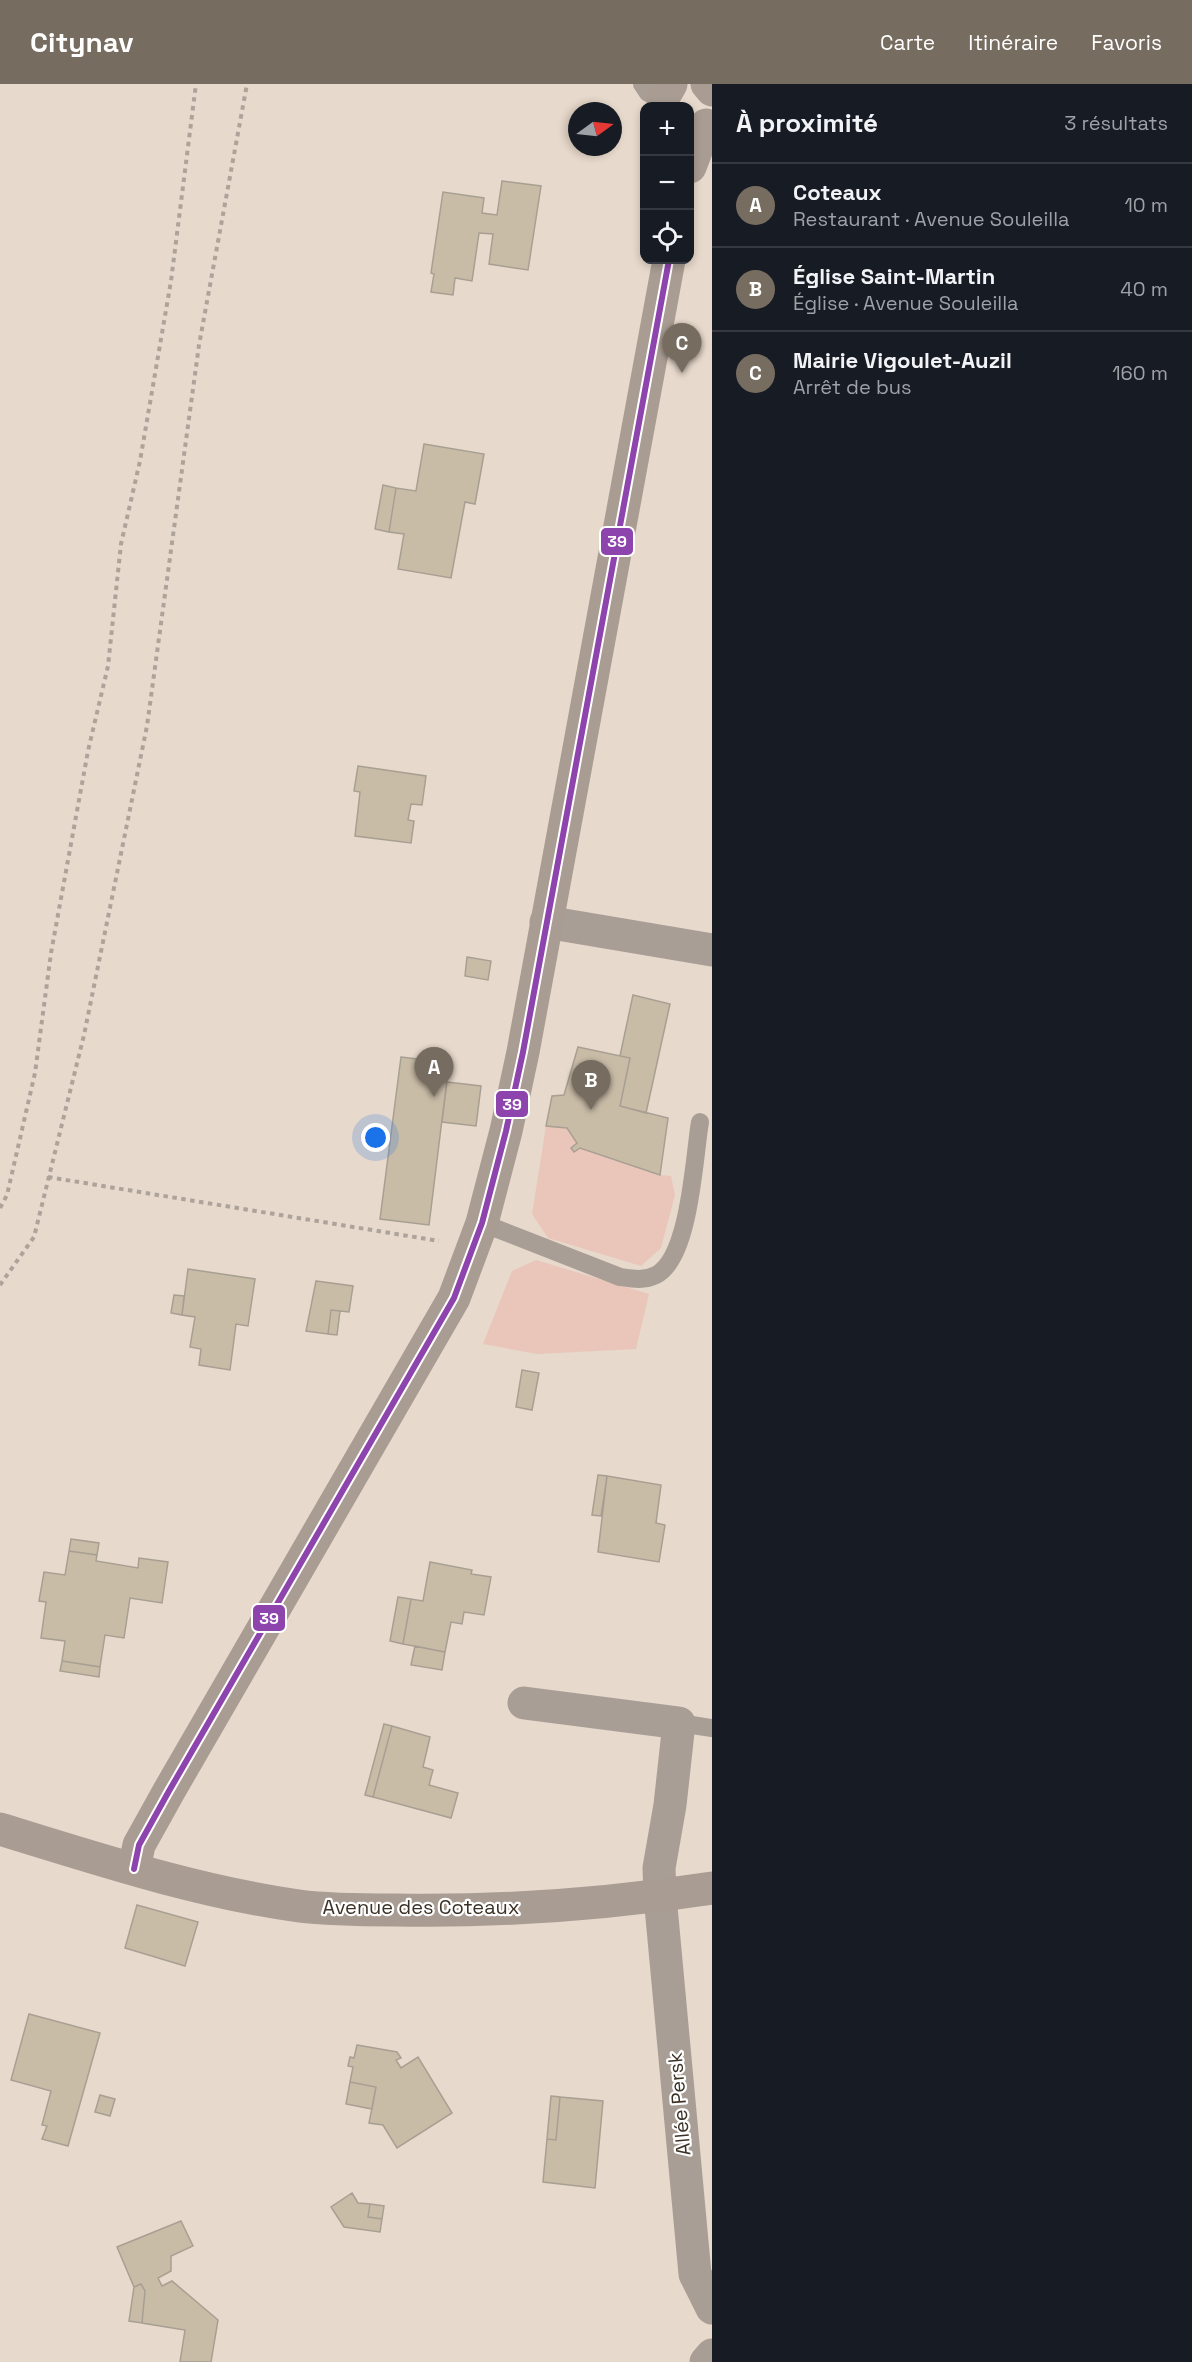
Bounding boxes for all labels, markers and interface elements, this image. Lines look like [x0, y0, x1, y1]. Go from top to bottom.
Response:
text: Citynav [30, 24, 134, 60]
text: Carte [880, 29, 935, 56]
text: Itinéraire [968, 29, 1058, 56]
text: Favoris [1091, 29, 1162, 56]
north arrow [568, 102, 622, 156]
map controls [640, 102, 694, 264]
button: + [640, 102, 694, 156]
text: À proximité [736, 106, 878, 140]
text: 3 résultats [1064, 110, 1168, 136]
button: − [640, 156, 694, 210]
text: Coteaux [793, 178, 882, 206]
text: A [749, 192, 762, 218]
text: 10 m [1124, 192, 1168, 218]
text: Restaurant · Avenue Souleilla [793, 206, 1070, 232]
button: locate [640, 210, 694, 264]
text: Église Saint-Martin [793, 262, 995, 290]
text: B [749, 276, 762, 302]
text: 40 m [1120, 276, 1168, 302]
text: Église · Avenue Souleilla [793, 290, 1019, 316]
pin: C [662, 324, 702, 373]
text: Mairie Vigoulet-Auzil [793, 346, 1012, 374]
text: C [749, 360, 762, 386]
text: 160 m [1112, 360, 1168, 386]
text: Arrêt de bus [793, 374, 912, 400]
line badge: 39 [600, 527, 634, 556]
text: 39 [607, 531, 627, 552]
pin: A [414, 1048, 454, 1097]
pin: B [572, 1060, 610, 1110]
line badge: 39 [495, 1090, 529, 1118]
text: 39 [502, 1094, 522, 1115]
your location [361, 1123, 390, 1152]
line badge: 39 [252, 1604, 286, 1632]
text: 39 [259, 1608, 279, 1629]
street label: Avenue des Coteaux [322, 1894, 520, 1920]
street label: Allée Persk [662, 2051, 696, 2157]

